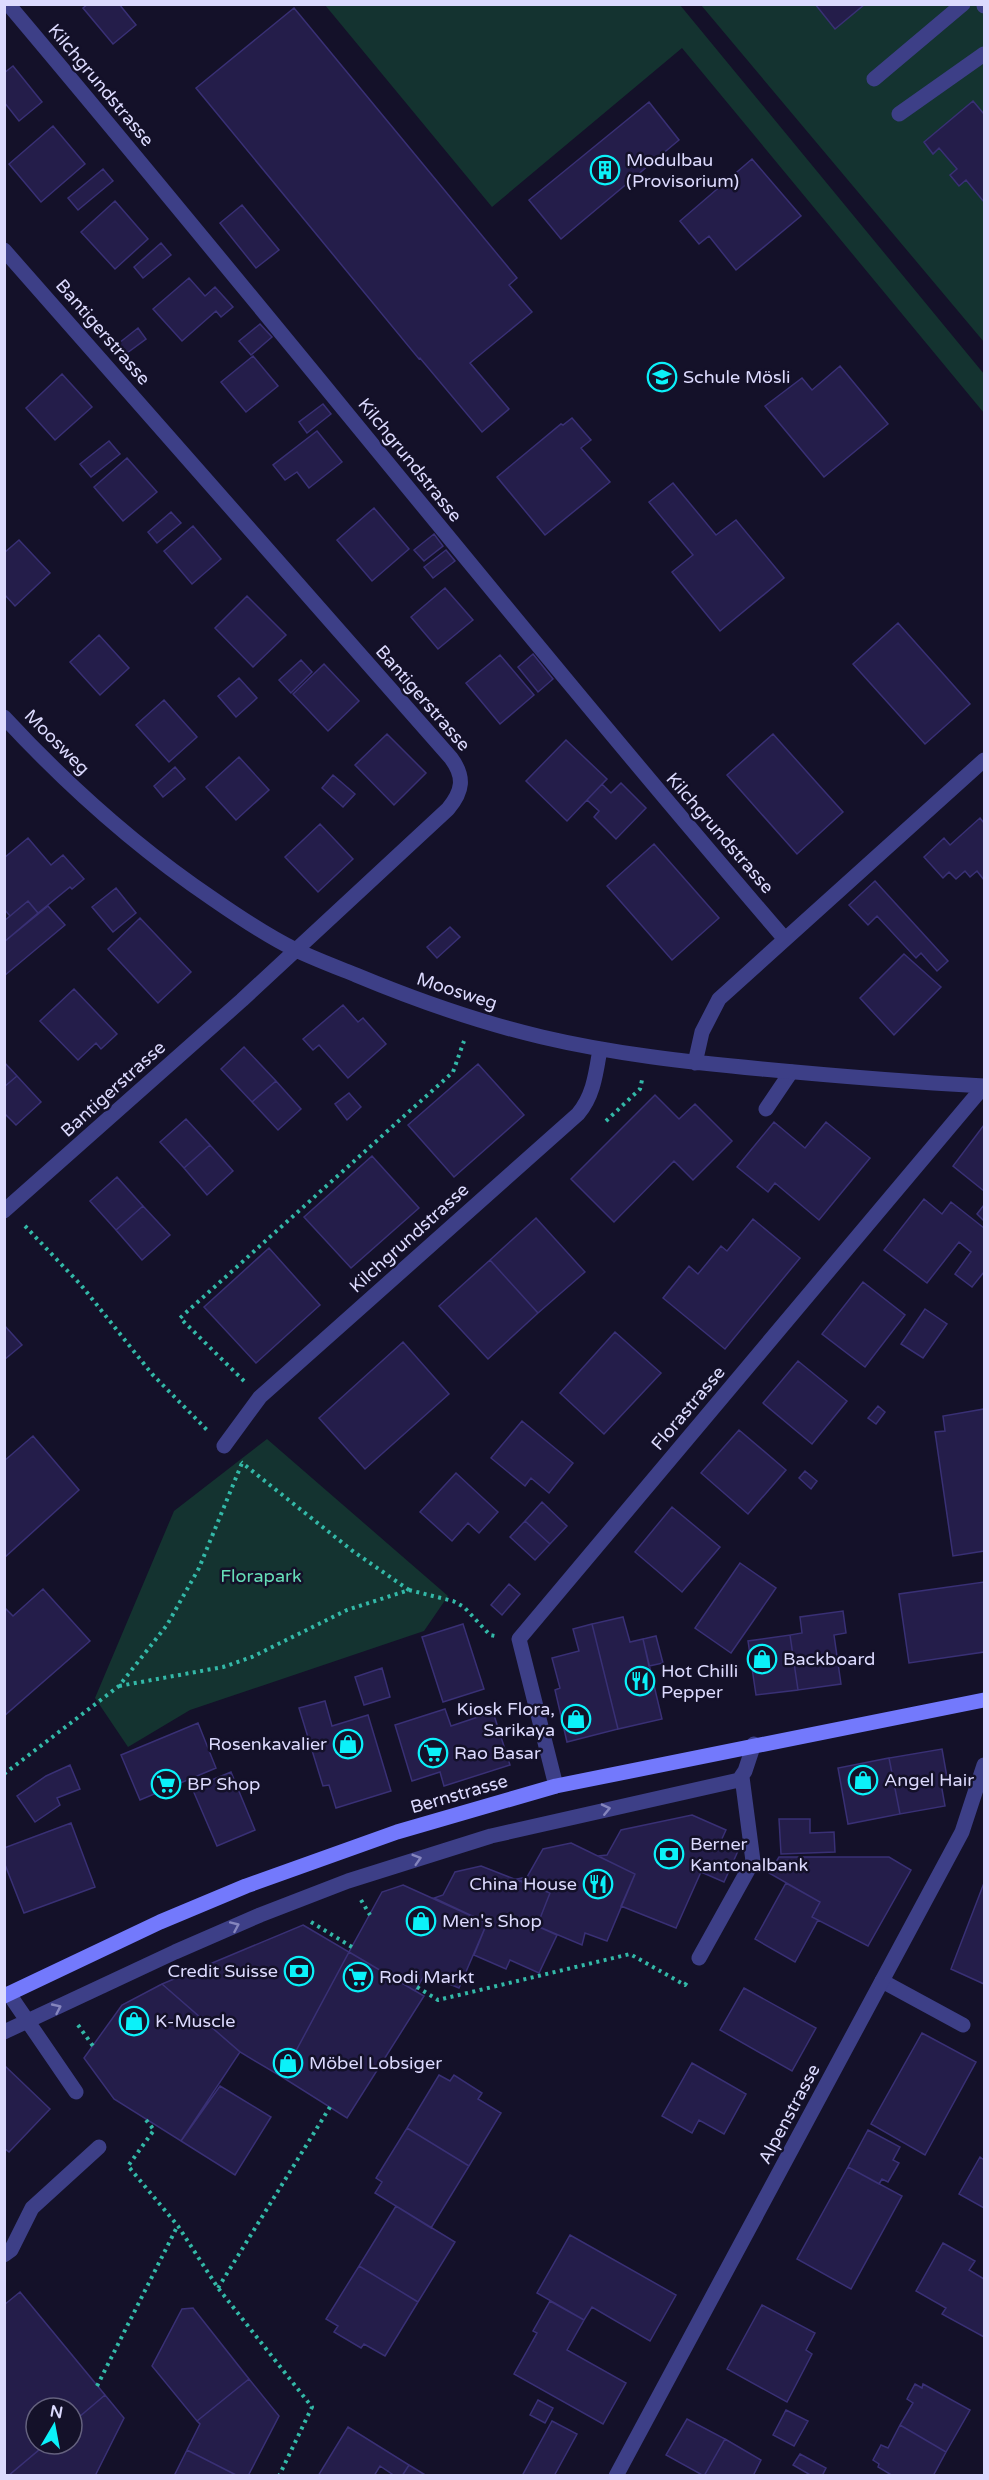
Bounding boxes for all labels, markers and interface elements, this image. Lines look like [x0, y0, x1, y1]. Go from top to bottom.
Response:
street label: Kilchgrundstrasse [43, 19, 159, 151]
place label: Modulbau (Provisorium) [626, 149, 739, 192]
building icon: Modulbau (Provisorium) [589, 154, 621, 186]
street label: Bantigerstrasse [51, 275, 155, 389]
school or university icon: Schule Mösli [646, 361, 678, 393]
place label: Schule Mösli [683, 366, 791, 388]
street label: Kilchgrundstrasse [353, 394, 467, 526]
street label: Bantigerstrasse [371, 641, 475, 755]
street label: Moosweg [20, 705, 94, 779]
street label: Kilchgrundstrasse [661, 768, 779, 898]
street label: Moosweg [414, 968, 500, 1014]
street label: Bantigerstrasse [56, 1036, 170, 1142]
street label: Kilchgrundstrasse [345, 1179, 473, 1297]
street label: Florastrasse [646, 1361, 730, 1455]
park label: Florapark [220, 1565, 302, 1587]
shop icon: Backboard [746, 1643, 778, 1675]
place label: Backboard [783, 1648, 875, 1670]
place label: Hot Chilli Pepper [661, 1660, 738, 1703]
restaurant icon: Hot Chilli Pepper [624, 1665, 656, 1697]
place label: Kiosk Flora, Sarikaya [456, 1698, 555, 1741]
shop icon: Kiosk Flora, Sarikaya [560, 1703, 592, 1735]
shop icon: Rosenkavalier [332, 1728, 364, 1760]
place label: Rosenkavalier [208, 1733, 327, 1755]
supermarket icon: Rao Basar [417, 1737, 449, 1769]
place label: Rao Basar [454, 1742, 541, 1764]
shop icon: Angel Hair [847, 1764, 879, 1796]
supermarket icon: BP Shop [150, 1768, 182, 1800]
place label: Angel Hair [884, 1769, 974, 1791]
street label: Bernstrasse [408, 1770, 510, 1818]
place label: BP Shop [187, 1773, 260, 1795]
one-way arrow [601, 1803, 611, 1816]
place label: Berner Kantonalbank [690, 1833, 809, 1876]
bank icon: Berner Kantonalbank [653, 1838, 685, 1870]
one-way arrow [411, 1853, 422, 1866]
restaurant icon: China House [582, 1868, 614, 1900]
place label: China House [469, 1873, 577, 1895]
shop icon: Men's Shop [405, 1905, 437, 1937]
place label: Men's Shop [442, 1910, 542, 1932]
one-way arrow [228, 1922, 239, 1934]
bank icon: Credit Suisse [283, 1955, 315, 1987]
place label: Credit Suisse [168, 1960, 278, 1982]
supermarket icon: Rodi Markt [342, 1961, 374, 1993]
place label: Rodi Markt [379, 1966, 474, 1988]
one-way arrow [51, 2003, 62, 2015]
shop icon: K-Muscle [118, 2005, 150, 2037]
place label: K-Muscle [155, 2010, 235, 2032]
shop icon: Möbel Lobsiger [272, 2047, 304, 2079]
place label: Möbel Lobsiger [309, 2052, 442, 2074]
street label: Alpenstrasse [753, 2060, 825, 2168]
north arrow [24, 2396, 84, 2456]
text: N [48, 2401, 64, 2423]

